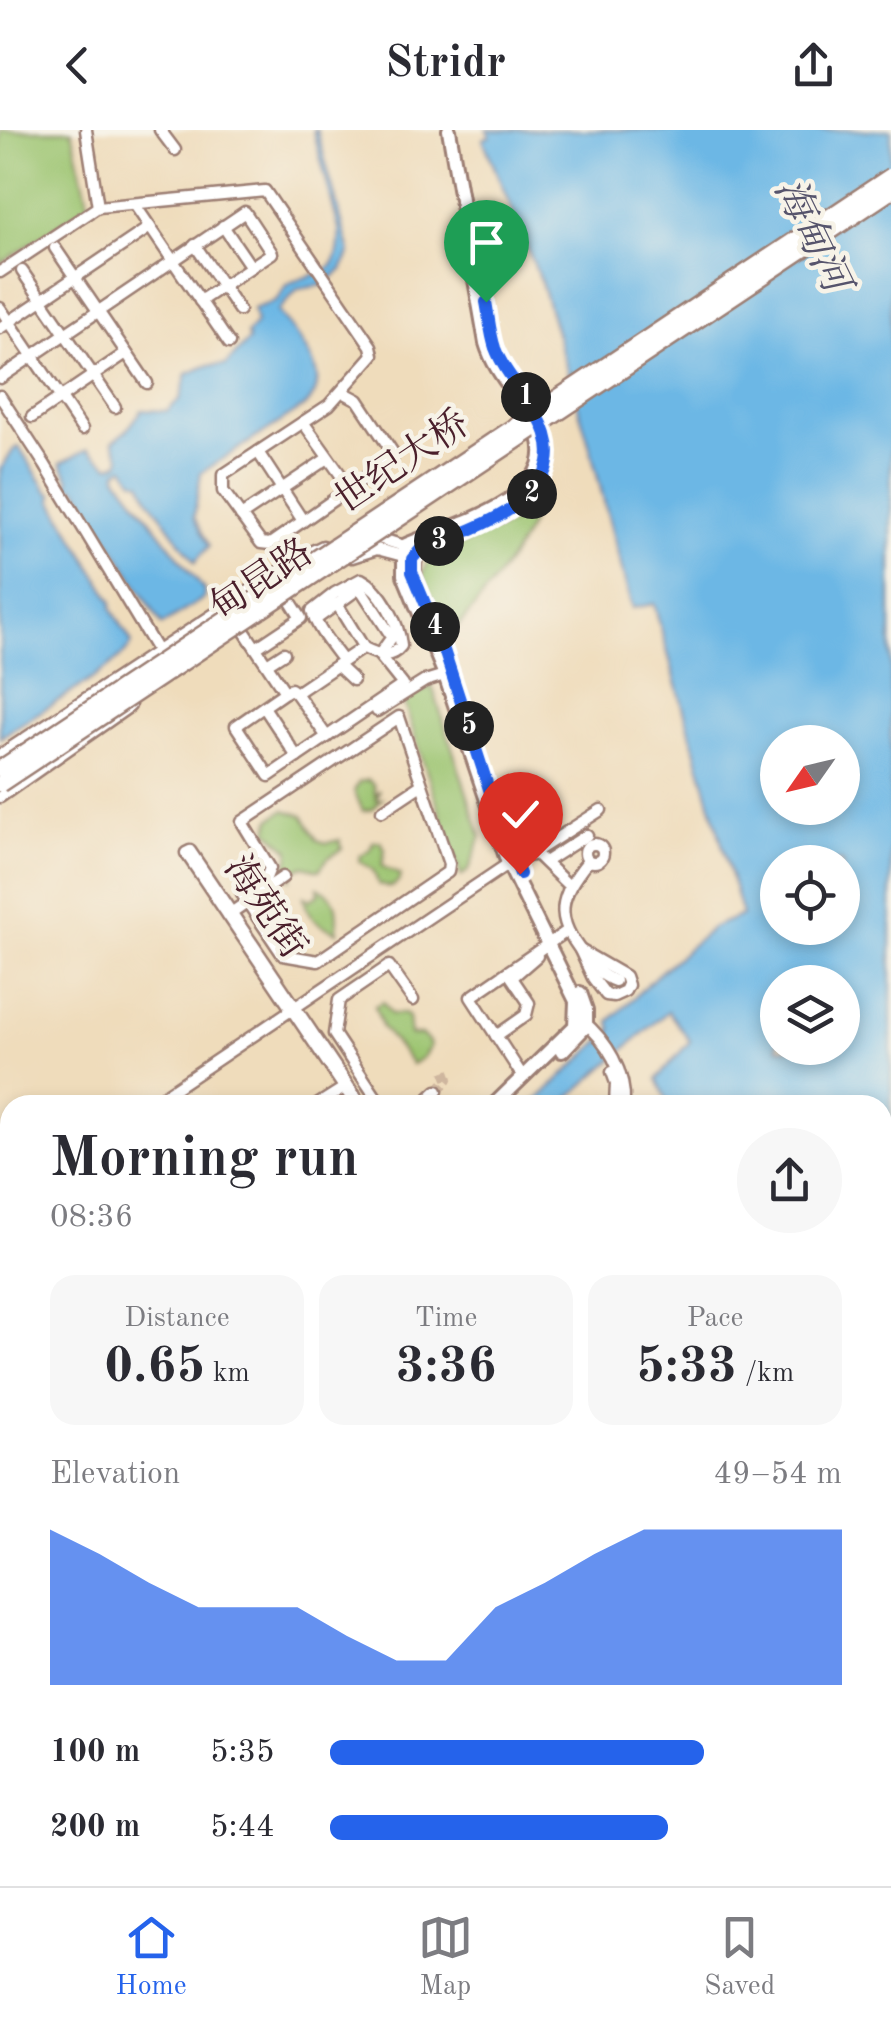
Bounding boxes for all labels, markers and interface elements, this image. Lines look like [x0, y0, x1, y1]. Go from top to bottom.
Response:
icon: back [50, 38, 105, 93]
icon: share [786, 38, 841, 93]
text: Stridr [385, 42, 506, 87]
water label: 海甸河 [766, 172, 861, 304]
pin [444, 200, 529, 303]
icon: arrive [459, 215, 514, 270]
pin: 1 [501, 372, 551, 422]
text: 1 [518, 383, 534, 411]
street label: 世纪大桥 [327, 401, 477, 521]
pin: 2 [507, 469, 557, 519]
text: 2 [524, 480, 540, 508]
pin: 3 [414, 516, 464, 566]
text: 3 [431, 527, 447, 555]
street label: 甸昆路 [202, 530, 320, 629]
pin: 4 [410, 602, 460, 652]
text: 4 [427, 613, 443, 641]
pin: 5 [444, 701, 494, 751]
text: 5 [461, 712, 477, 740]
north arrow [760, 725, 860, 825]
map controls [760, 725, 860, 1065]
pin [478, 772, 563, 875]
icon: check [493, 787, 548, 842]
button: locate [760, 845, 860, 945]
street label: 海苑街 [216, 848, 315, 966]
button: layers [760, 965, 860, 1065]
button: share [737, 1128, 842, 1233]
text: Morning run [50, 1133, 359, 1188]
text: 08:36 [50, 1202, 133, 1234]
text: Distance [124, 1305, 230, 1333]
text: Time [415, 1305, 477, 1333]
text: Pace [687, 1305, 743, 1333]
text: 0.65 [104, 1343, 205, 1393]
text: 3:36 [396, 1343, 497, 1393]
text: 5:33 [636, 1343, 737, 1393]
text: km [205, 1360, 250, 1388]
text: /km [737, 1360, 794, 1388]
text: Elevation [50, 1459, 180, 1491]
text: 49–54 m [714, 1459, 842, 1491]
text: 100 m [50, 1737, 140, 1769]
text: 5:35 [210, 1737, 275, 1769]
text: 200 m [50, 1812, 140, 1844]
text: 5:44 [210, 1812, 275, 1844]
tab: Home [116, 1910, 187, 2005]
tab: Map [418, 1910, 473, 2005]
tab: Saved [704, 1910, 775, 2005]

